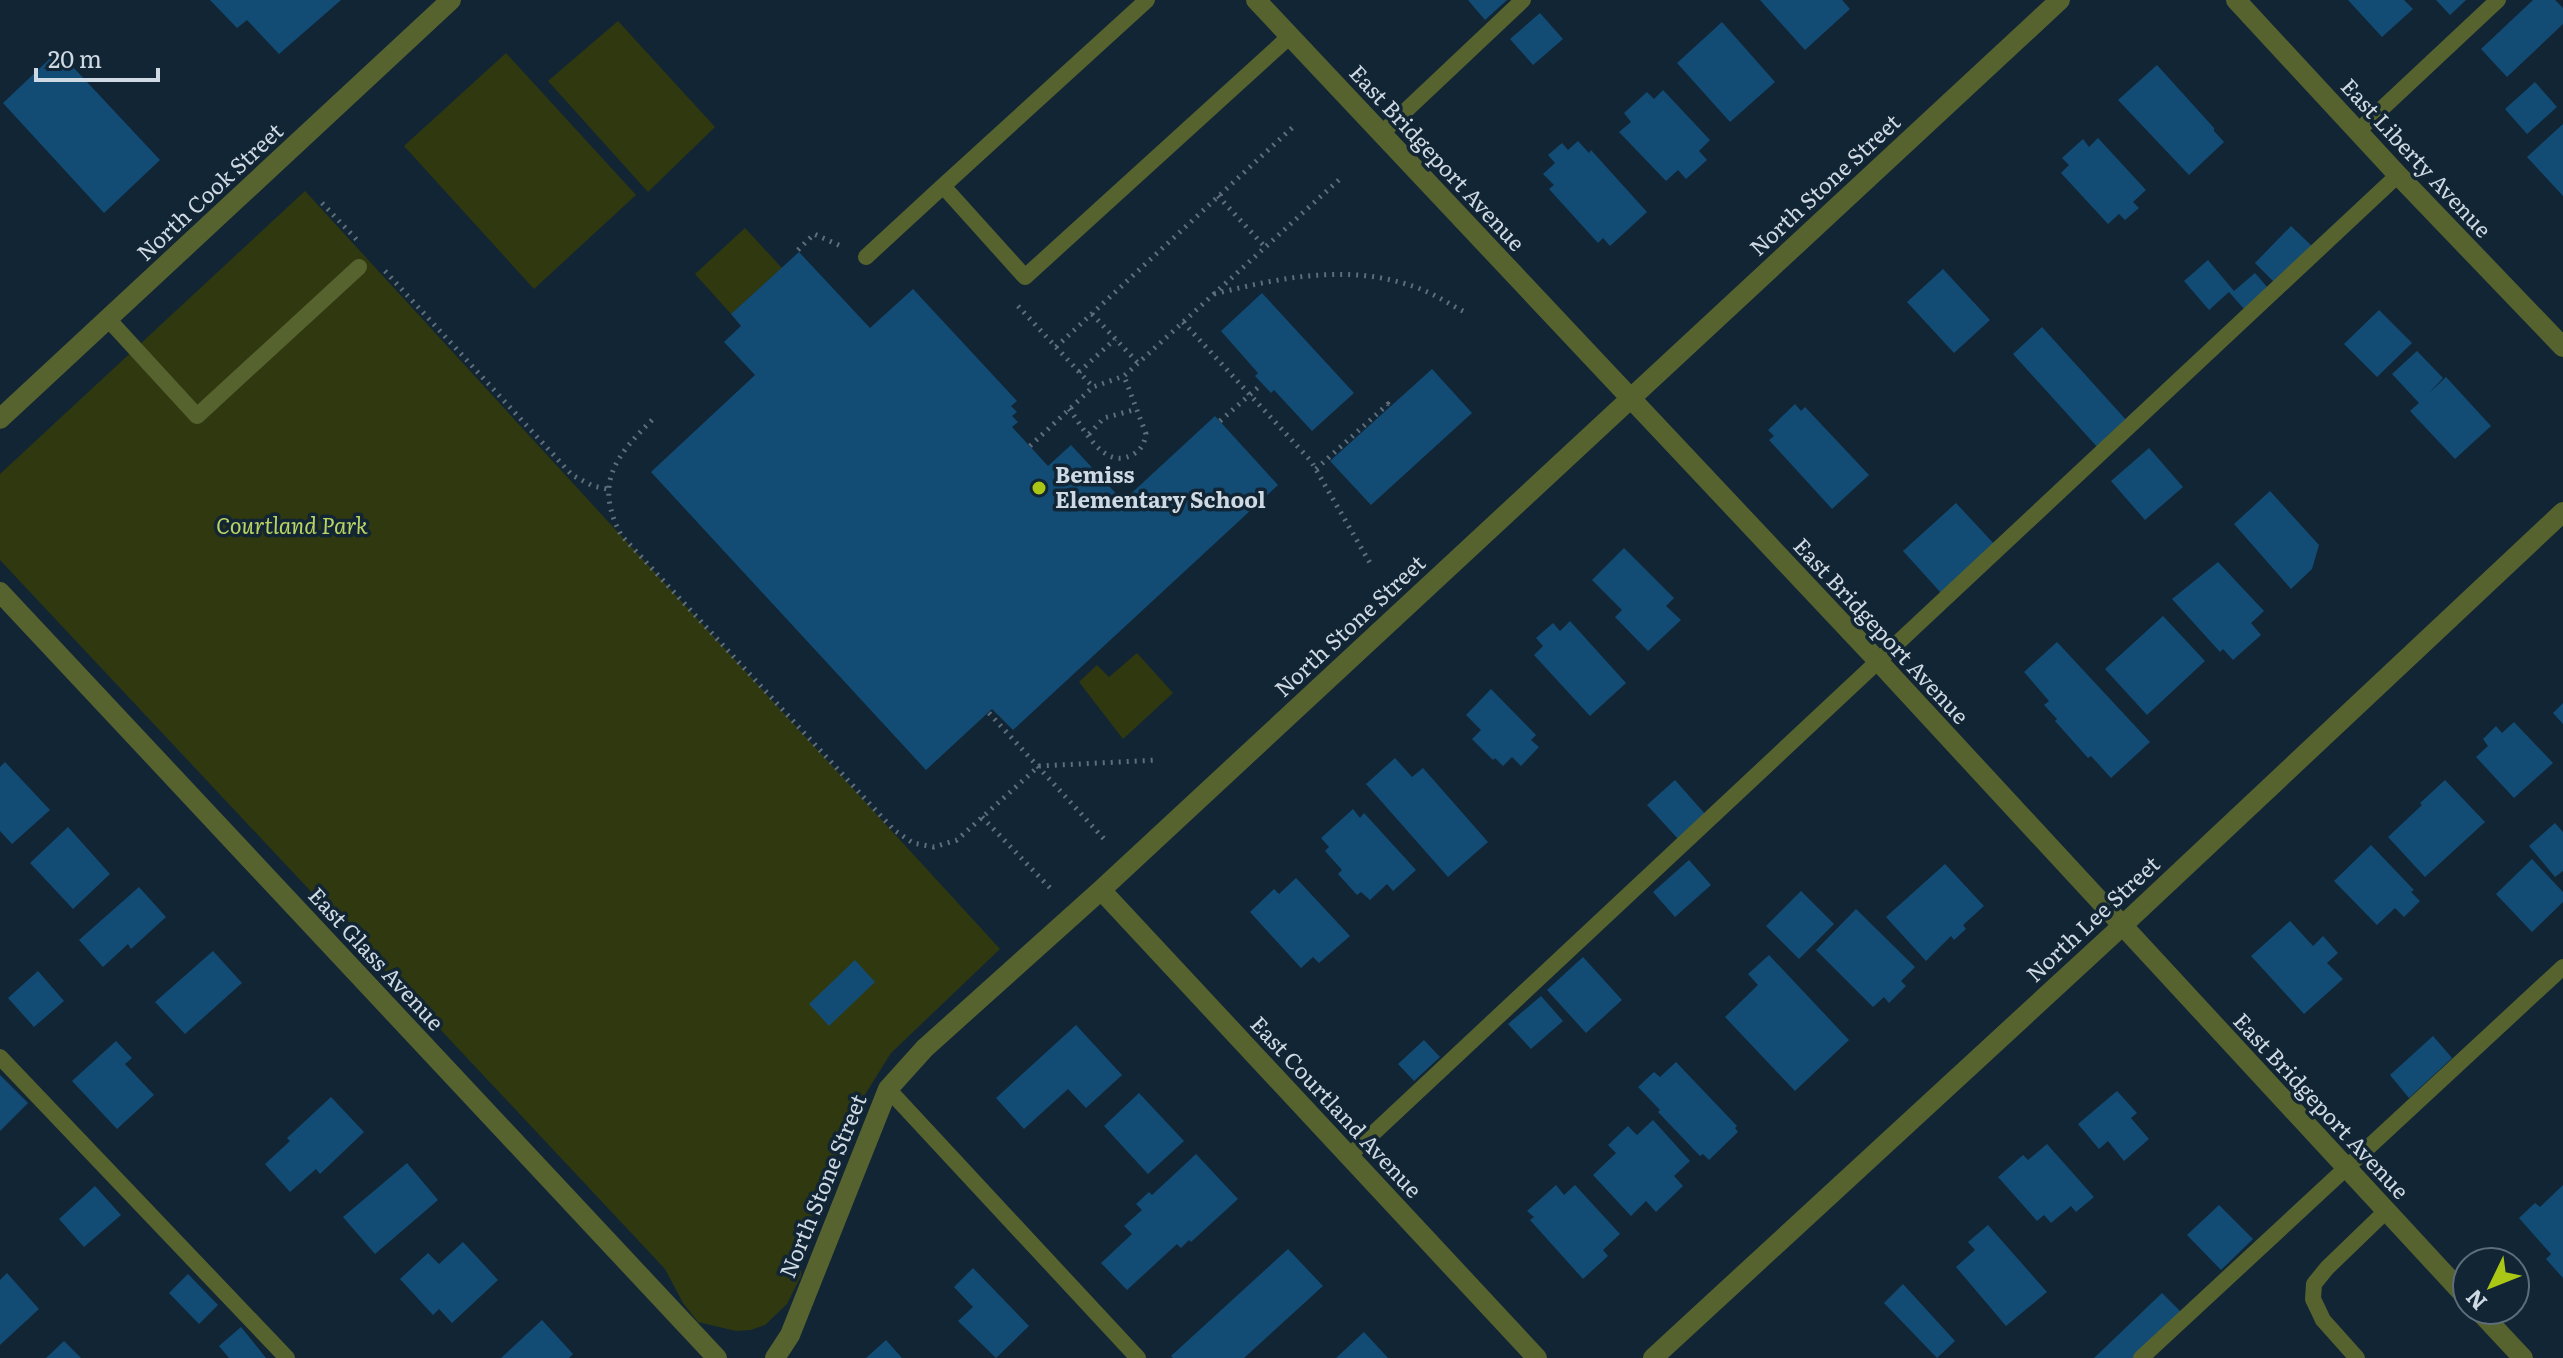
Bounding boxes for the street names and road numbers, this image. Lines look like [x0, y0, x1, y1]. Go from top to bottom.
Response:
street label: East Bridgeport Avenue [1343, 56, 1534, 258]
street label: East Liberty Avenue [2334, 70, 2500, 244]
street label: North Stone Street [1741, 105, 1907, 263]
street label: North Cook Street [128, 114, 290, 268]
street label: East Bridgeport Avenue [1787, 529, 1978, 731]
street label: North Stone Street [1266, 546, 1432, 704]
street label: North Lee Street [2018, 847, 2166, 989]
street label: East Glass Avenue [302, 879, 452, 1037]
street label: East Bridgeport Avenue [2227, 1004, 2418, 1206]
street label: East Courtland Avenue [1244, 1007, 1431, 1204]
street label: North Stone Street [770, 1088, 874, 1282]

